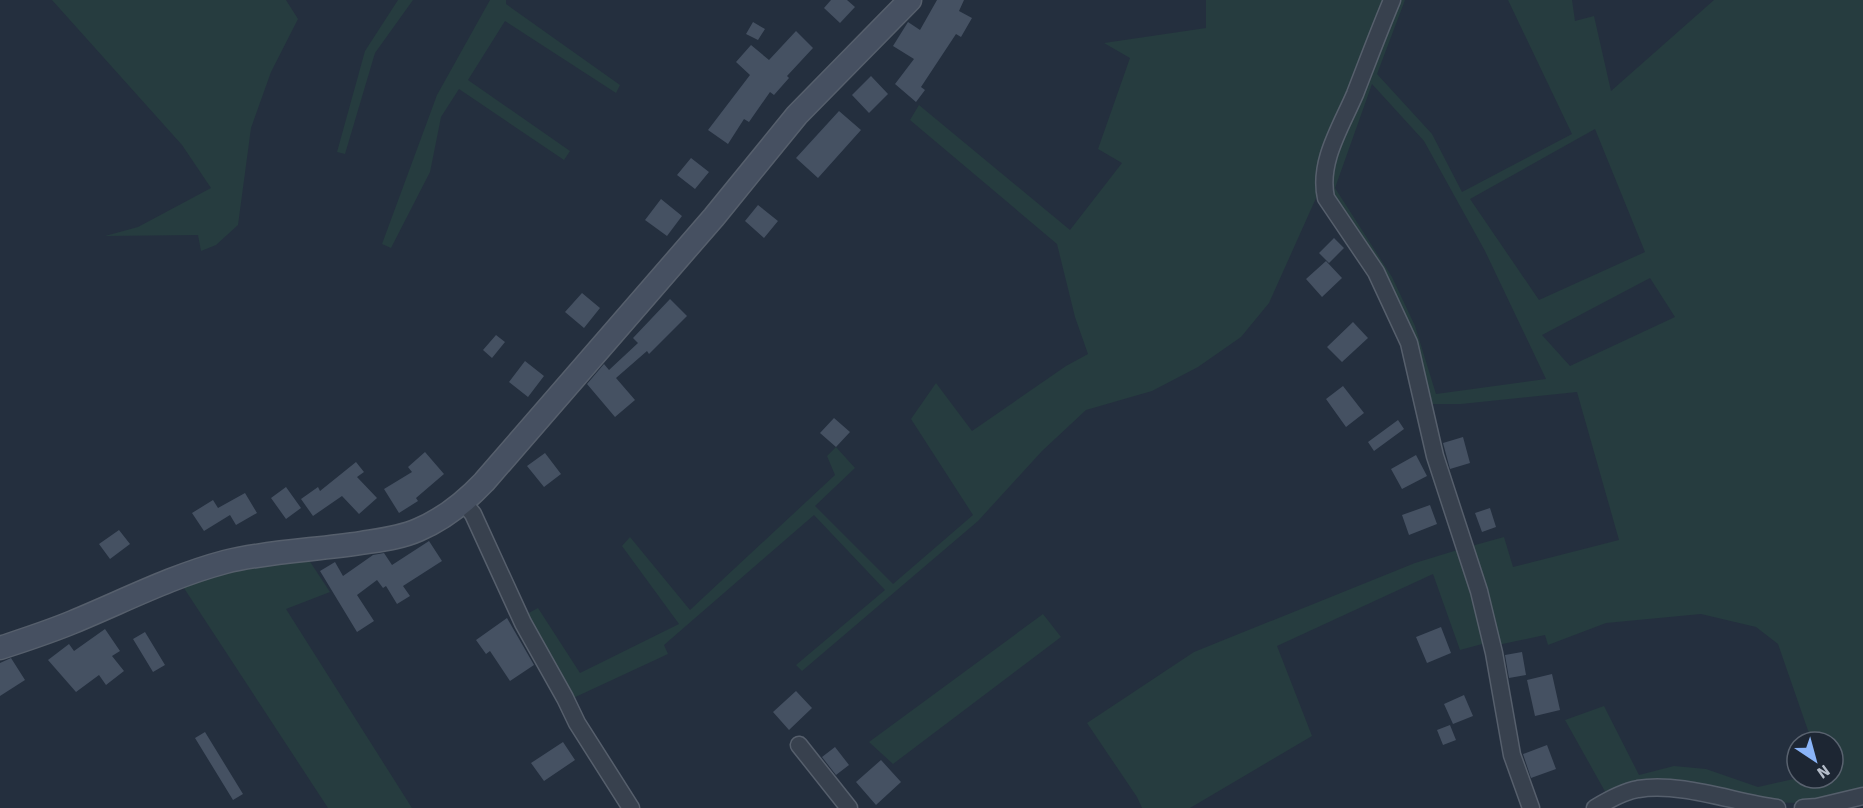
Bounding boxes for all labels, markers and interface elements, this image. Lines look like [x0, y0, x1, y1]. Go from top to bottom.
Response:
north arrow [1785, 730, 1845, 790]
text: N [1813, 760, 1834, 783]

